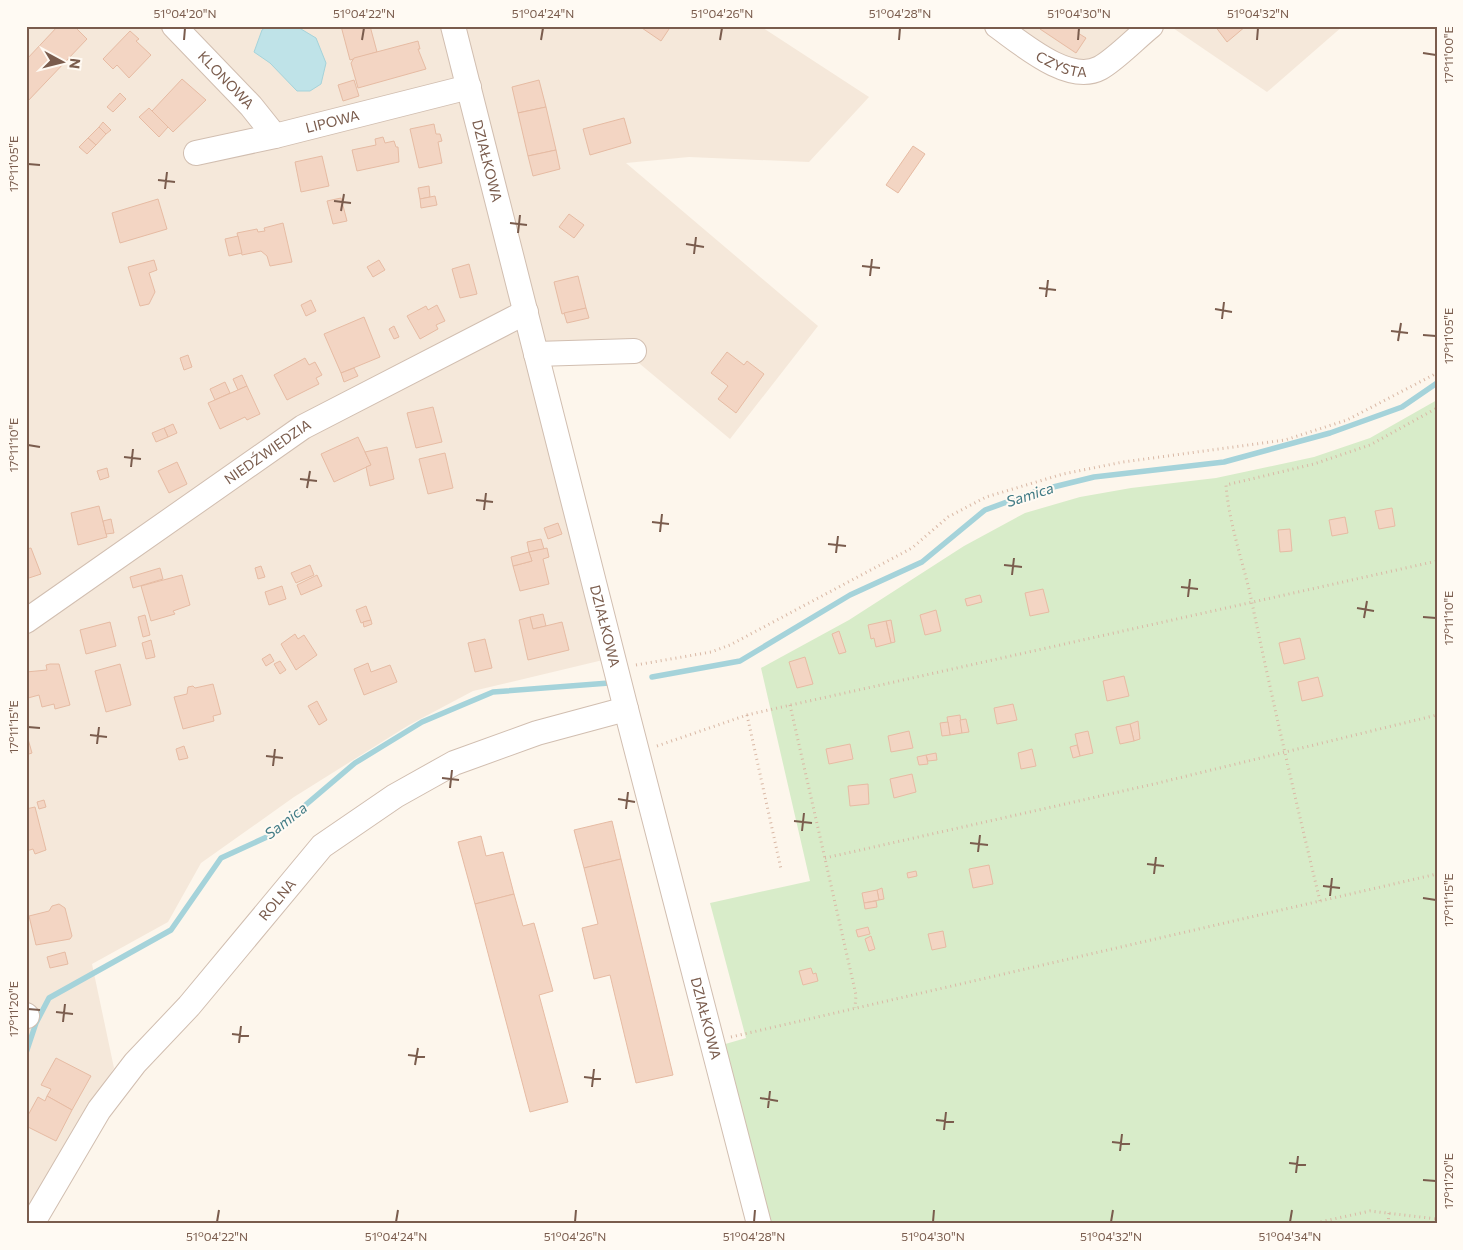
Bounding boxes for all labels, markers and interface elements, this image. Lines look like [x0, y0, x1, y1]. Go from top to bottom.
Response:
text: 51°04'20"N [153, 6, 217, 20]
text: 51°04'22"N [333, 6, 395, 20]
text: 51°04'24"N [512, 6, 574, 20]
text: 51°04'26"N [691, 6, 753, 20]
text: 51°04'28"N [869, 6, 931, 20]
text: 51°04'30"N [1047, 6, 1111, 20]
text: 51°04'32"N [1227, 6, 1289, 20]
text: 17°11'00"E [1441, 26, 1455, 84]
north arrow [38, 38, 88, 88]
street label: KLONOWA [195, 47, 258, 112]
street label: CZYSTA [1033, 47, 1087, 80]
text: N [66, 57, 84, 70]
street label: LIPOWA [304, 106, 361, 136]
street label: DZIAŁKOWA [469, 118, 506, 204]
text: 17°11'05"E [6, 136, 20, 192]
text: 17°11'05"E [1441, 308, 1455, 364]
street label: NIEDŹWIEDZIA [221, 415, 314, 488]
text: 17°11'10"E [6, 418, 20, 472]
water label: Samica [1004, 478, 1056, 510]
street label: DZIAŁKOWA [587, 583, 624, 669]
text: 17°11'10"E [1441, 591, 1455, 645]
text: 17°11'15"E [6, 700, 20, 754]
water label: Samica [261, 798, 310, 842]
text: 17°11'15"E [1441, 873, 1455, 927]
street label: ROLNA [255, 875, 299, 924]
street label: DZIAŁKOWA [688, 975, 725, 1061]
text: 17°11'20"E [6, 981, 20, 1037]
text: 17°11'20"E [1441, 1153, 1455, 1209]
text: 51°04'22"N [186, 1229, 248, 1243]
text: 51°04'24"N [365, 1229, 427, 1243]
text: 51°04'26"N [544, 1229, 606, 1243]
text: 51°04'28"N [723, 1229, 785, 1243]
text: 51°04'30"N [901, 1229, 965, 1243]
text: 51°04'32"N [1080, 1229, 1142, 1243]
text: 51°04'34"N [1259, 1229, 1321, 1243]

